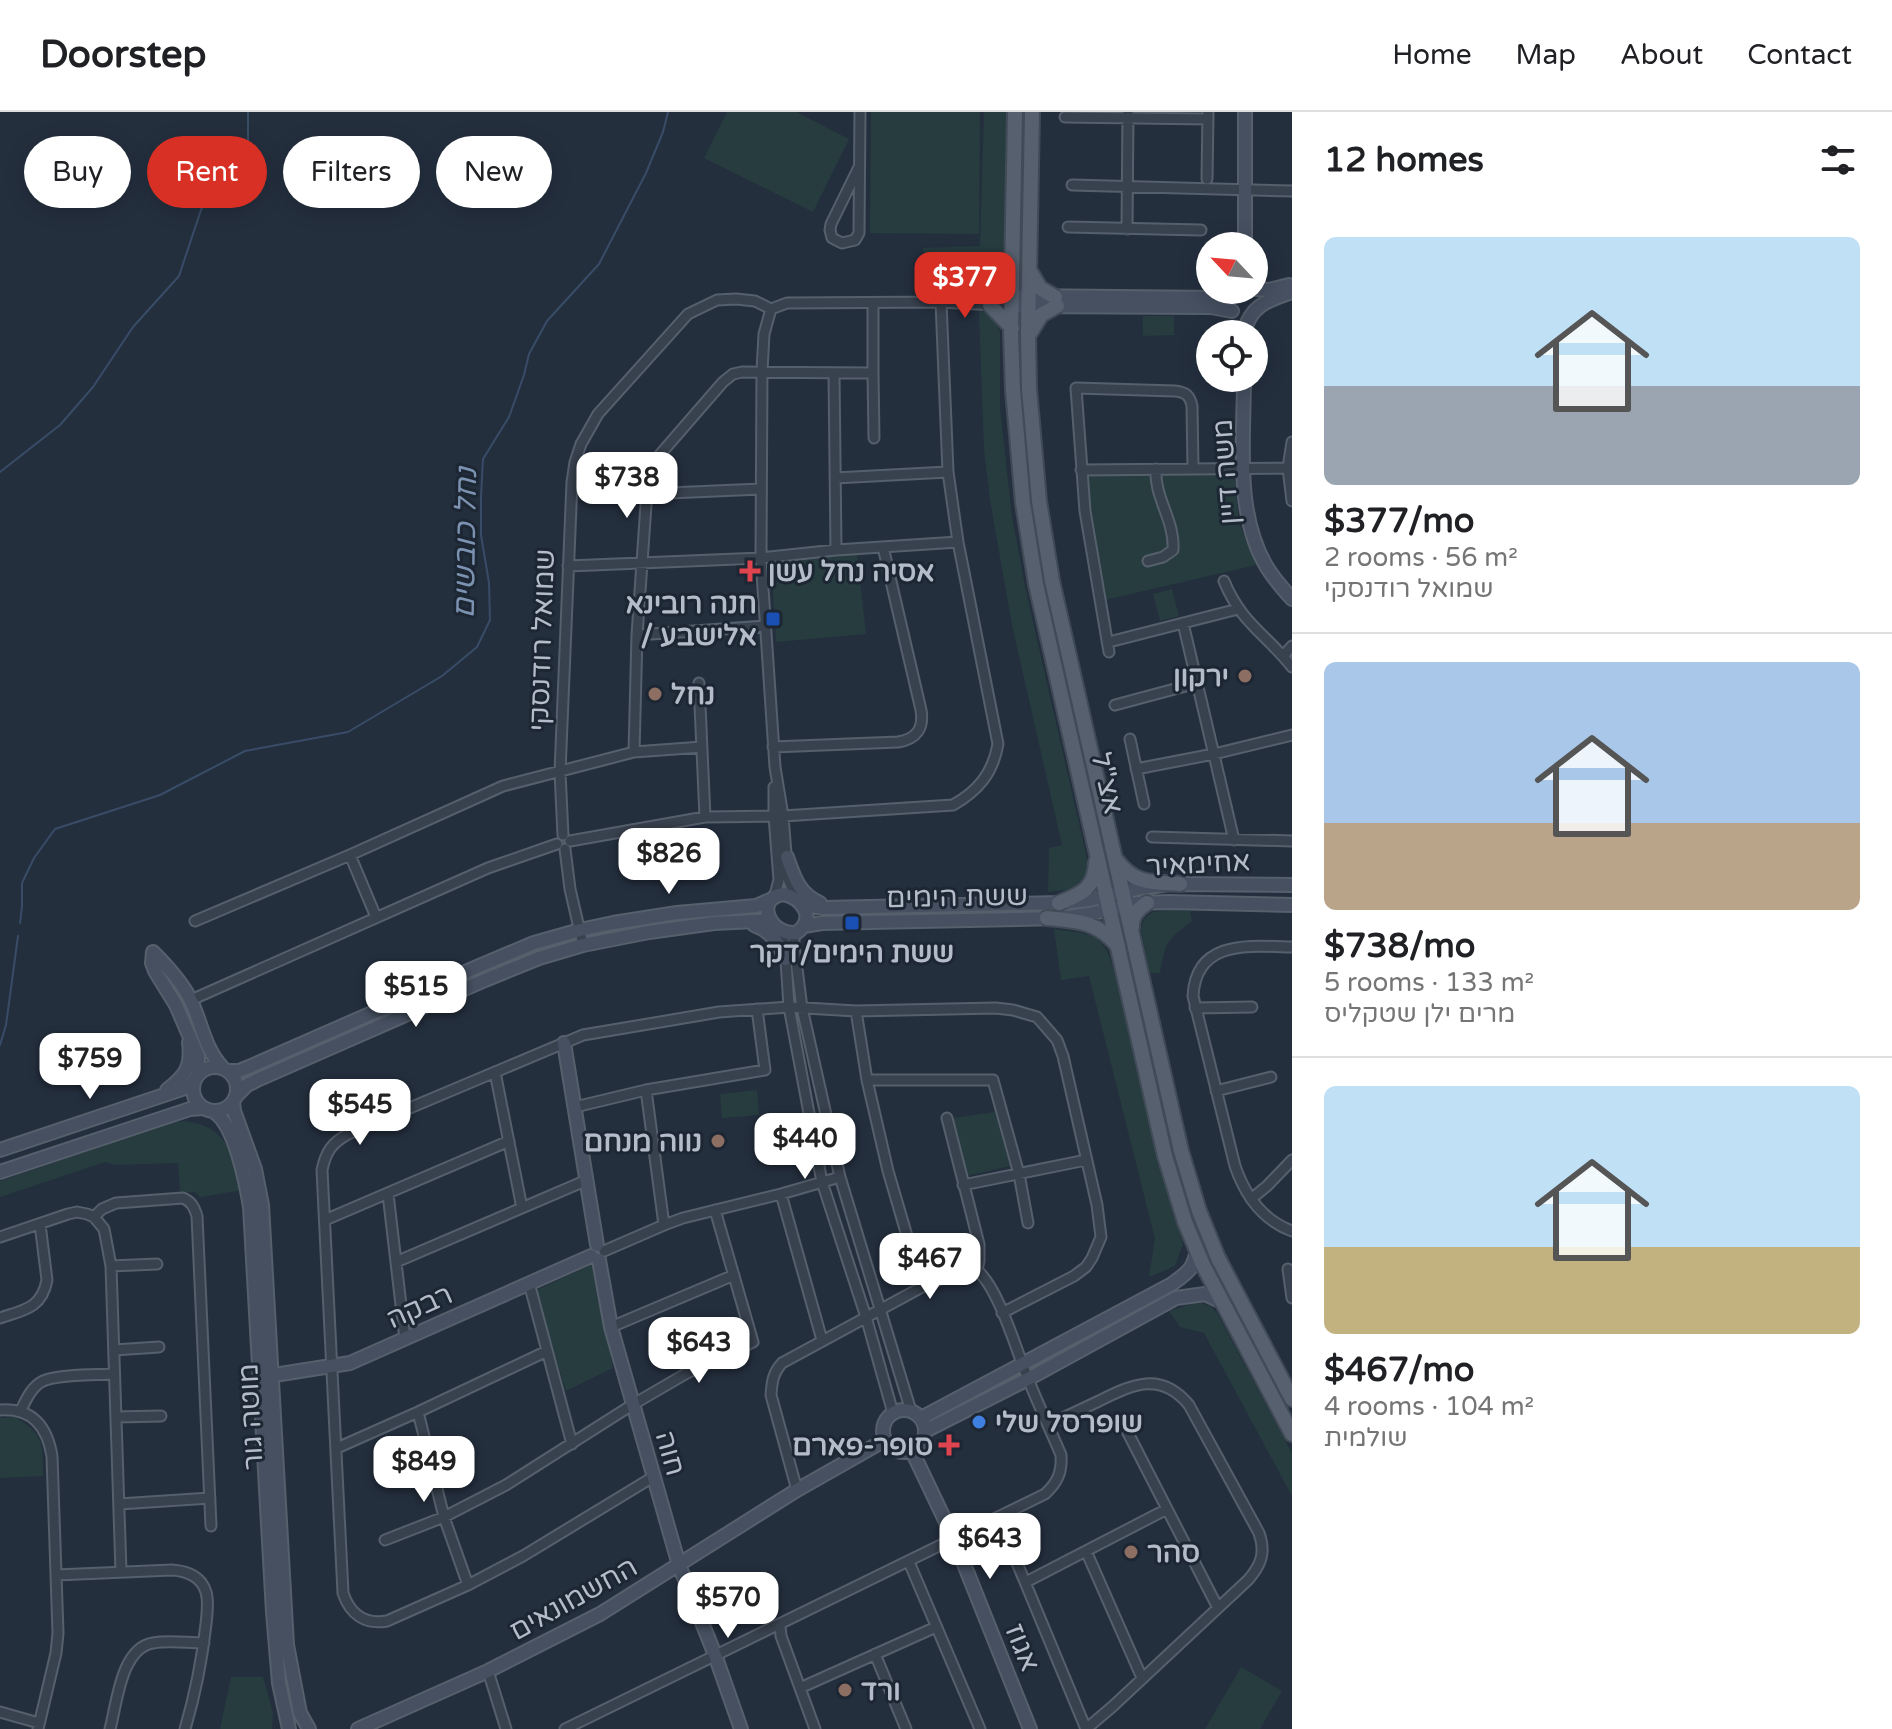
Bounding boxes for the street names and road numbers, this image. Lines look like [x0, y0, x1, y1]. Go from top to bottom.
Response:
street label: משה דיין [1205, 418, 1247, 526]
street label: שמואל רודנסקי [522, 548, 562, 732]
street label: אצ"ל [1083, 749, 1131, 817]
street label: אחימאיר [1145, 844, 1251, 884]
street label: ששת הימים [886, 879, 1028, 915]
street label: רבקה [381, 1277, 458, 1336]
street label: מוטה גור [231, 1363, 271, 1471]
street label: חוה [647, 1427, 693, 1480]
street label: החשמונאים [504, 1550, 643, 1648]
street label: אגוז [997, 1618, 1047, 1676]

